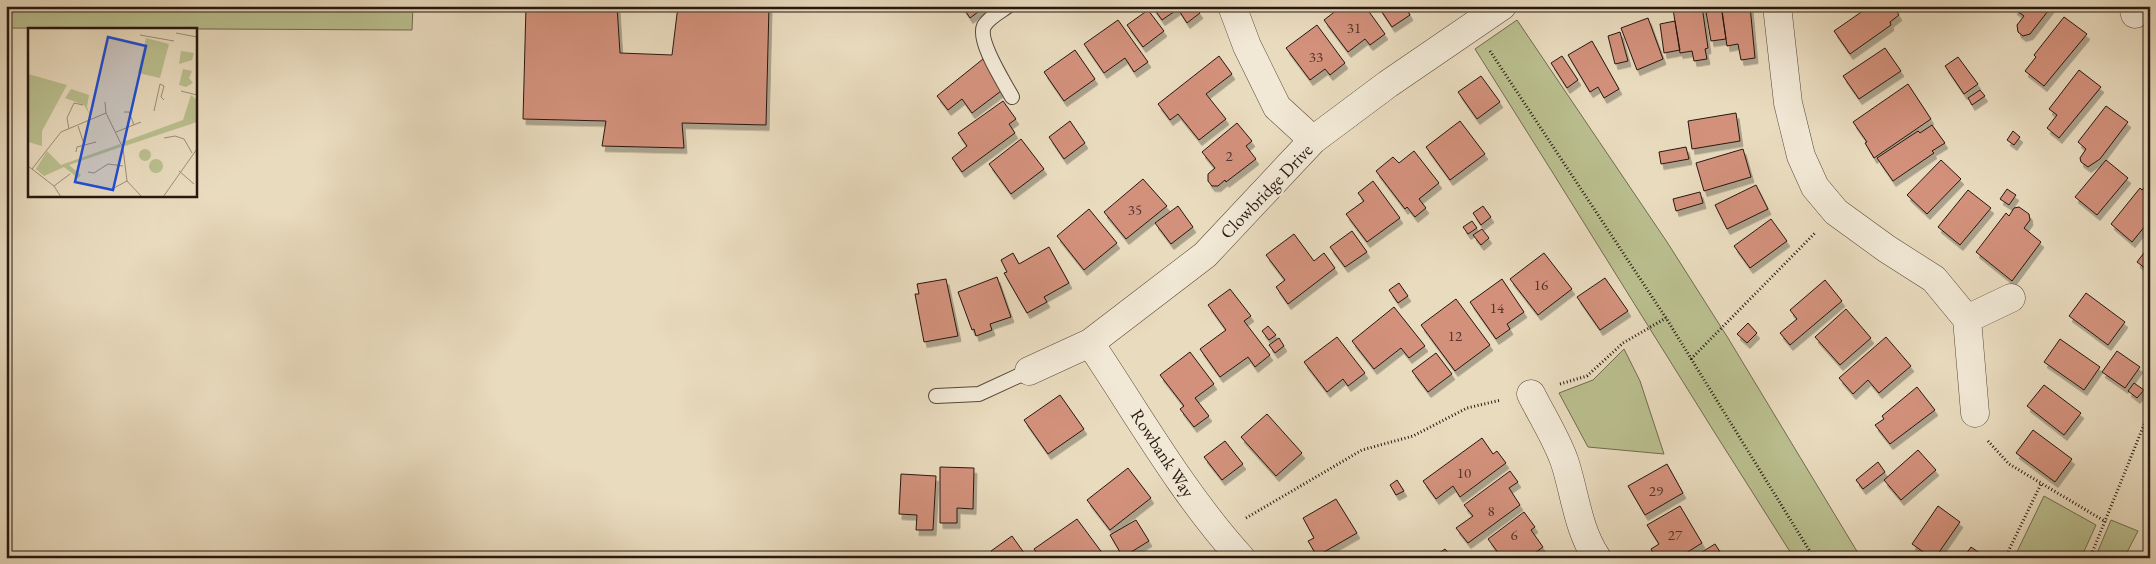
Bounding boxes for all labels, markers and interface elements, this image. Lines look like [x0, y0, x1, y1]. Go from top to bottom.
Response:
house number: 31 [1347, 18, 1361, 37]
inset map [28, 28, 196, 196]
house number: 33 [1309, 47, 1323, 66]
street label: Clowbridge Drive [1215, 138, 1317, 244]
house number: 2 [1225, 146, 1233, 165]
house number: 35 [1128, 200, 1142, 219]
house number: 16 [1534, 275, 1548, 294]
house number: 14 [1490, 298, 1505, 317]
house number: 12 [1448, 326, 1463, 345]
street label: Rowbank Way [1126, 404, 1200, 502]
house number: 10 [1457, 463, 1471, 482]
house number: 29 [1649, 481, 1663, 500]
house number: 8 [1487, 501, 1495, 520]
house number: 6 [1510, 525, 1518, 544]
house number: 27 [1668, 525, 1683, 544]

